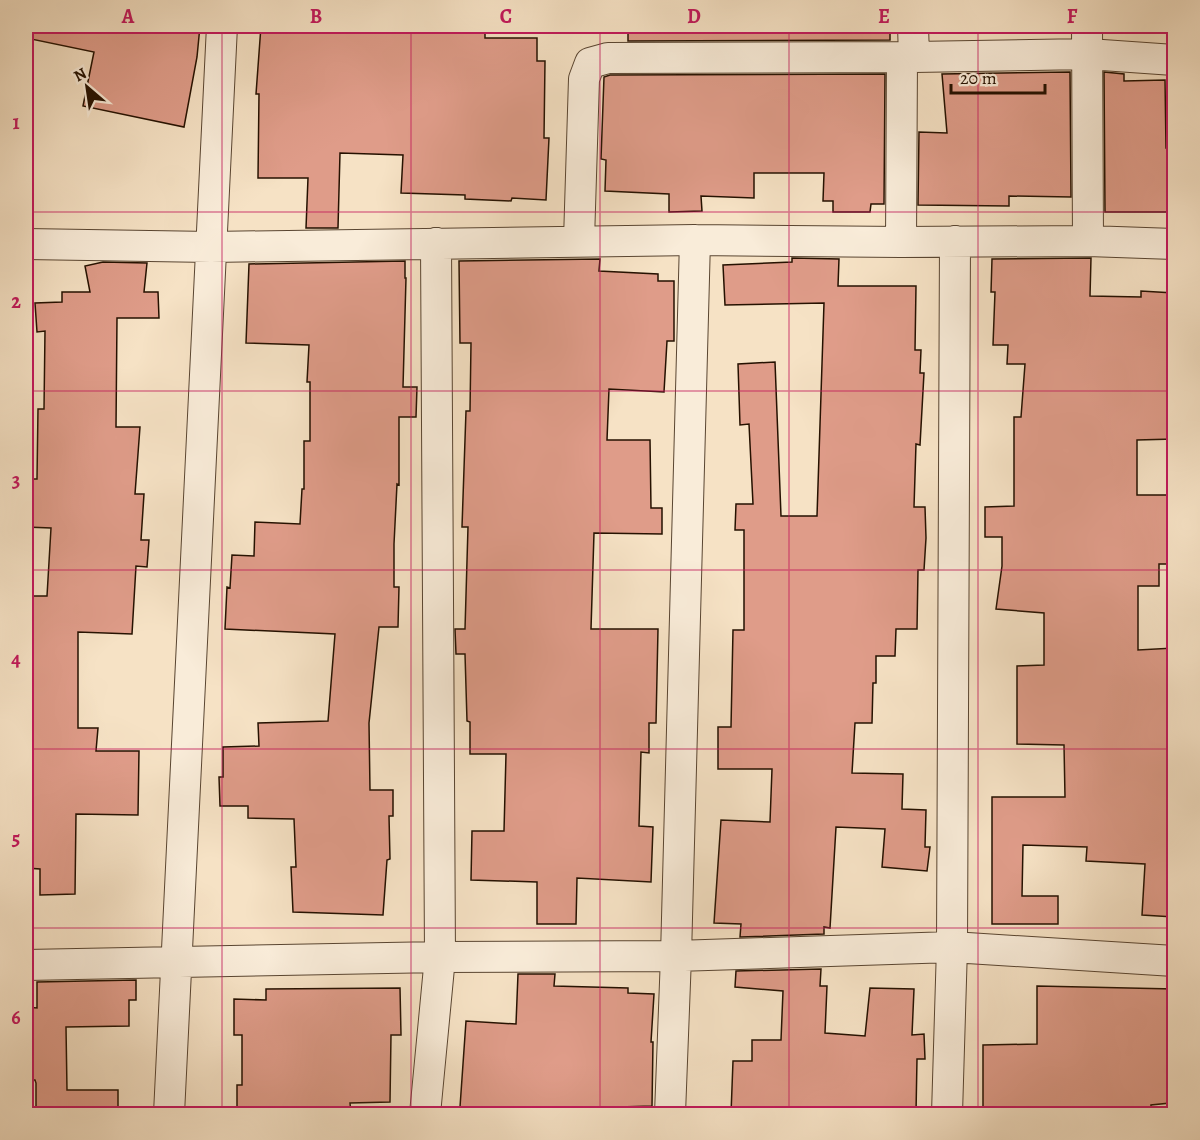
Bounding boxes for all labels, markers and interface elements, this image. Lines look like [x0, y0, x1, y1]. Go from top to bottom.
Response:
text: A [121, 3, 135, 30]
text: B [310, 3, 322, 30]
text: C [500, 3, 512, 30]
text: D [687, 3, 701, 30]
text: E [878, 3, 890, 30]
text: F [1067, 3, 1078, 30]
north arrow [57, 57, 117, 117]
scale bar [951, 57, 1046, 95]
text: N [70, 62, 91, 87]
text: 20 m [960, 66, 997, 90]
text: 1 [12, 109, 20, 136]
text: 2 [11, 288, 21, 315]
text: 3 [12, 467, 20, 494]
text: 4 [11, 646, 21, 673]
text: 5 [12, 825, 20, 852]
text: 6 [11, 1004, 21, 1031]

